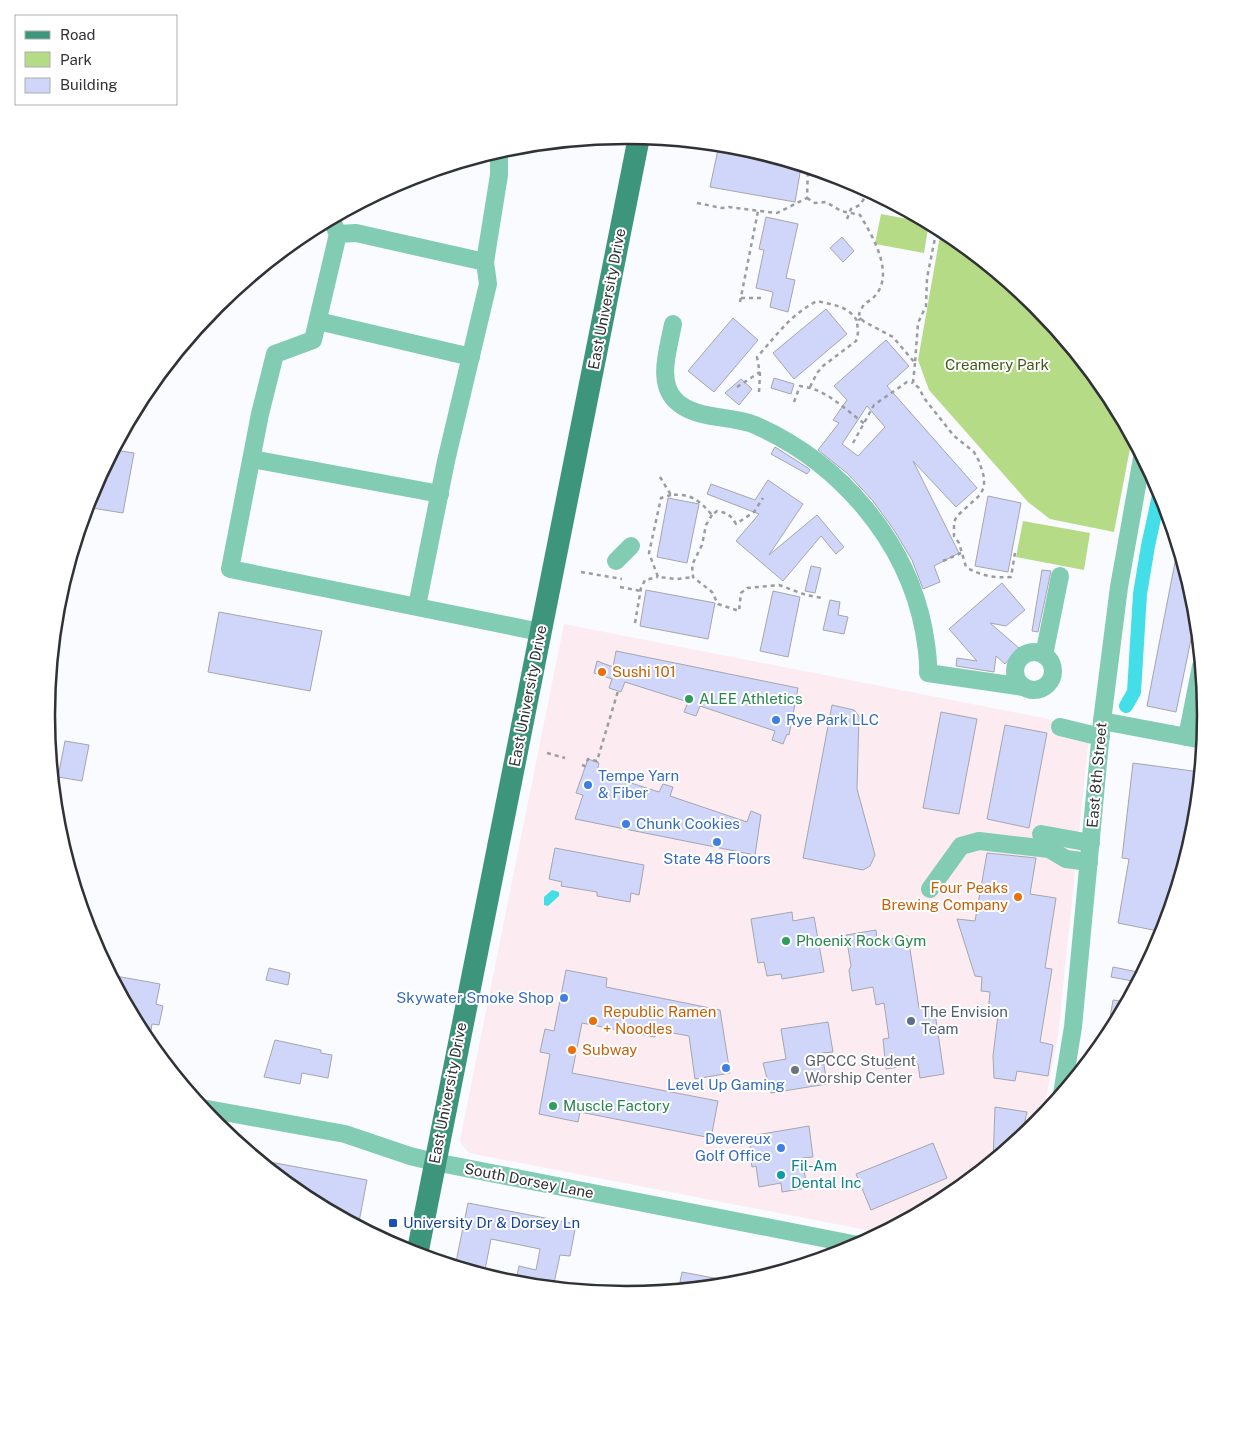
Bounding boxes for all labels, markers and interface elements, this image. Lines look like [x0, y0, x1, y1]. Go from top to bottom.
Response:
legend [15, 15, 178, 105]
text: Road [60, 26, 96, 43]
text: Park [60, 51, 92, 68]
text: Building [60, 76, 118, 93]
street label: East University Drive [584, 227, 629, 371]
park label: Creamery Park [945, 356, 1049, 373]
street label: East University Drive [505, 624, 550, 768]
place label: Sushi 101 [612, 663, 676, 680]
marker: Sushi 101 [596, 666, 608, 678]
place label: ALEE Athletics [699, 690, 803, 707]
marker: ALEE Athletics [683, 693, 695, 705]
place label: Rye Park LLC [786, 711, 879, 728]
marker: Rye Park LLC [770, 714, 782, 726]
street label: East 8th Street [1083, 721, 1110, 828]
place label: Tempe Yarn & Fiber [598, 767, 679, 801]
marker: Tempe Yarn & Fiber [582, 779, 594, 791]
place label: Chunk Cookies [636, 815, 740, 832]
marker: Chunk Cookies [620, 818, 632, 830]
marker: State 48 Floors [711, 836, 723, 848]
place label: State 48 Floors [663, 850, 771, 867]
place label: Four Peaks Brewing Company [881, 879, 1008, 913]
marker: Four Peaks Brewing Company [1012, 891, 1024, 903]
place label: Phoenix Rock Gym [796, 932, 926, 949]
marker: Phoenix Rock Gym [780, 935, 792, 947]
place label: Skywater Smoke Shop [396, 989, 554, 1006]
marker: Skywater Smoke Shop [558, 992, 570, 1004]
place label: Republic Ramen + Noodles [603, 1003, 716, 1037]
place label: The Envision Team [921, 1003, 1008, 1037]
marker: Republic Ramen + Noodles [587, 1015, 599, 1027]
marker: The Envision Team [905, 1015, 917, 1027]
street label: East University Drive [425, 1021, 470, 1165]
place label: Subway [582, 1041, 637, 1058]
marker: Subway [566, 1044, 578, 1056]
place label: GPCCC Student Worship Center [805, 1052, 916, 1086]
marker: Level Up Gaming [720, 1062, 732, 1074]
marker: GPCCC Student Worship Center [789, 1064, 801, 1076]
place label: Level Up Gaming [667, 1076, 785, 1093]
place label: Muscle Factory [563, 1097, 670, 1114]
marker: Muscle Factory [547, 1100, 559, 1112]
place label: Devereux Golf Office [695, 1130, 771, 1164]
marker: Devereux Golf Office [775, 1142, 787, 1154]
place label: Fil-Am Dental Inc [791, 1157, 862, 1191]
street label: South Dorsey Lane [463, 1160, 595, 1201]
marker: Fil-Am Dental Inc [775, 1169, 787, 1181]
place label: University Dr & Dorsey Ln [403, 1214, 580, 1231]
marker: University Dr & Dorsey Ln [387, 1217, 399, 1229]

